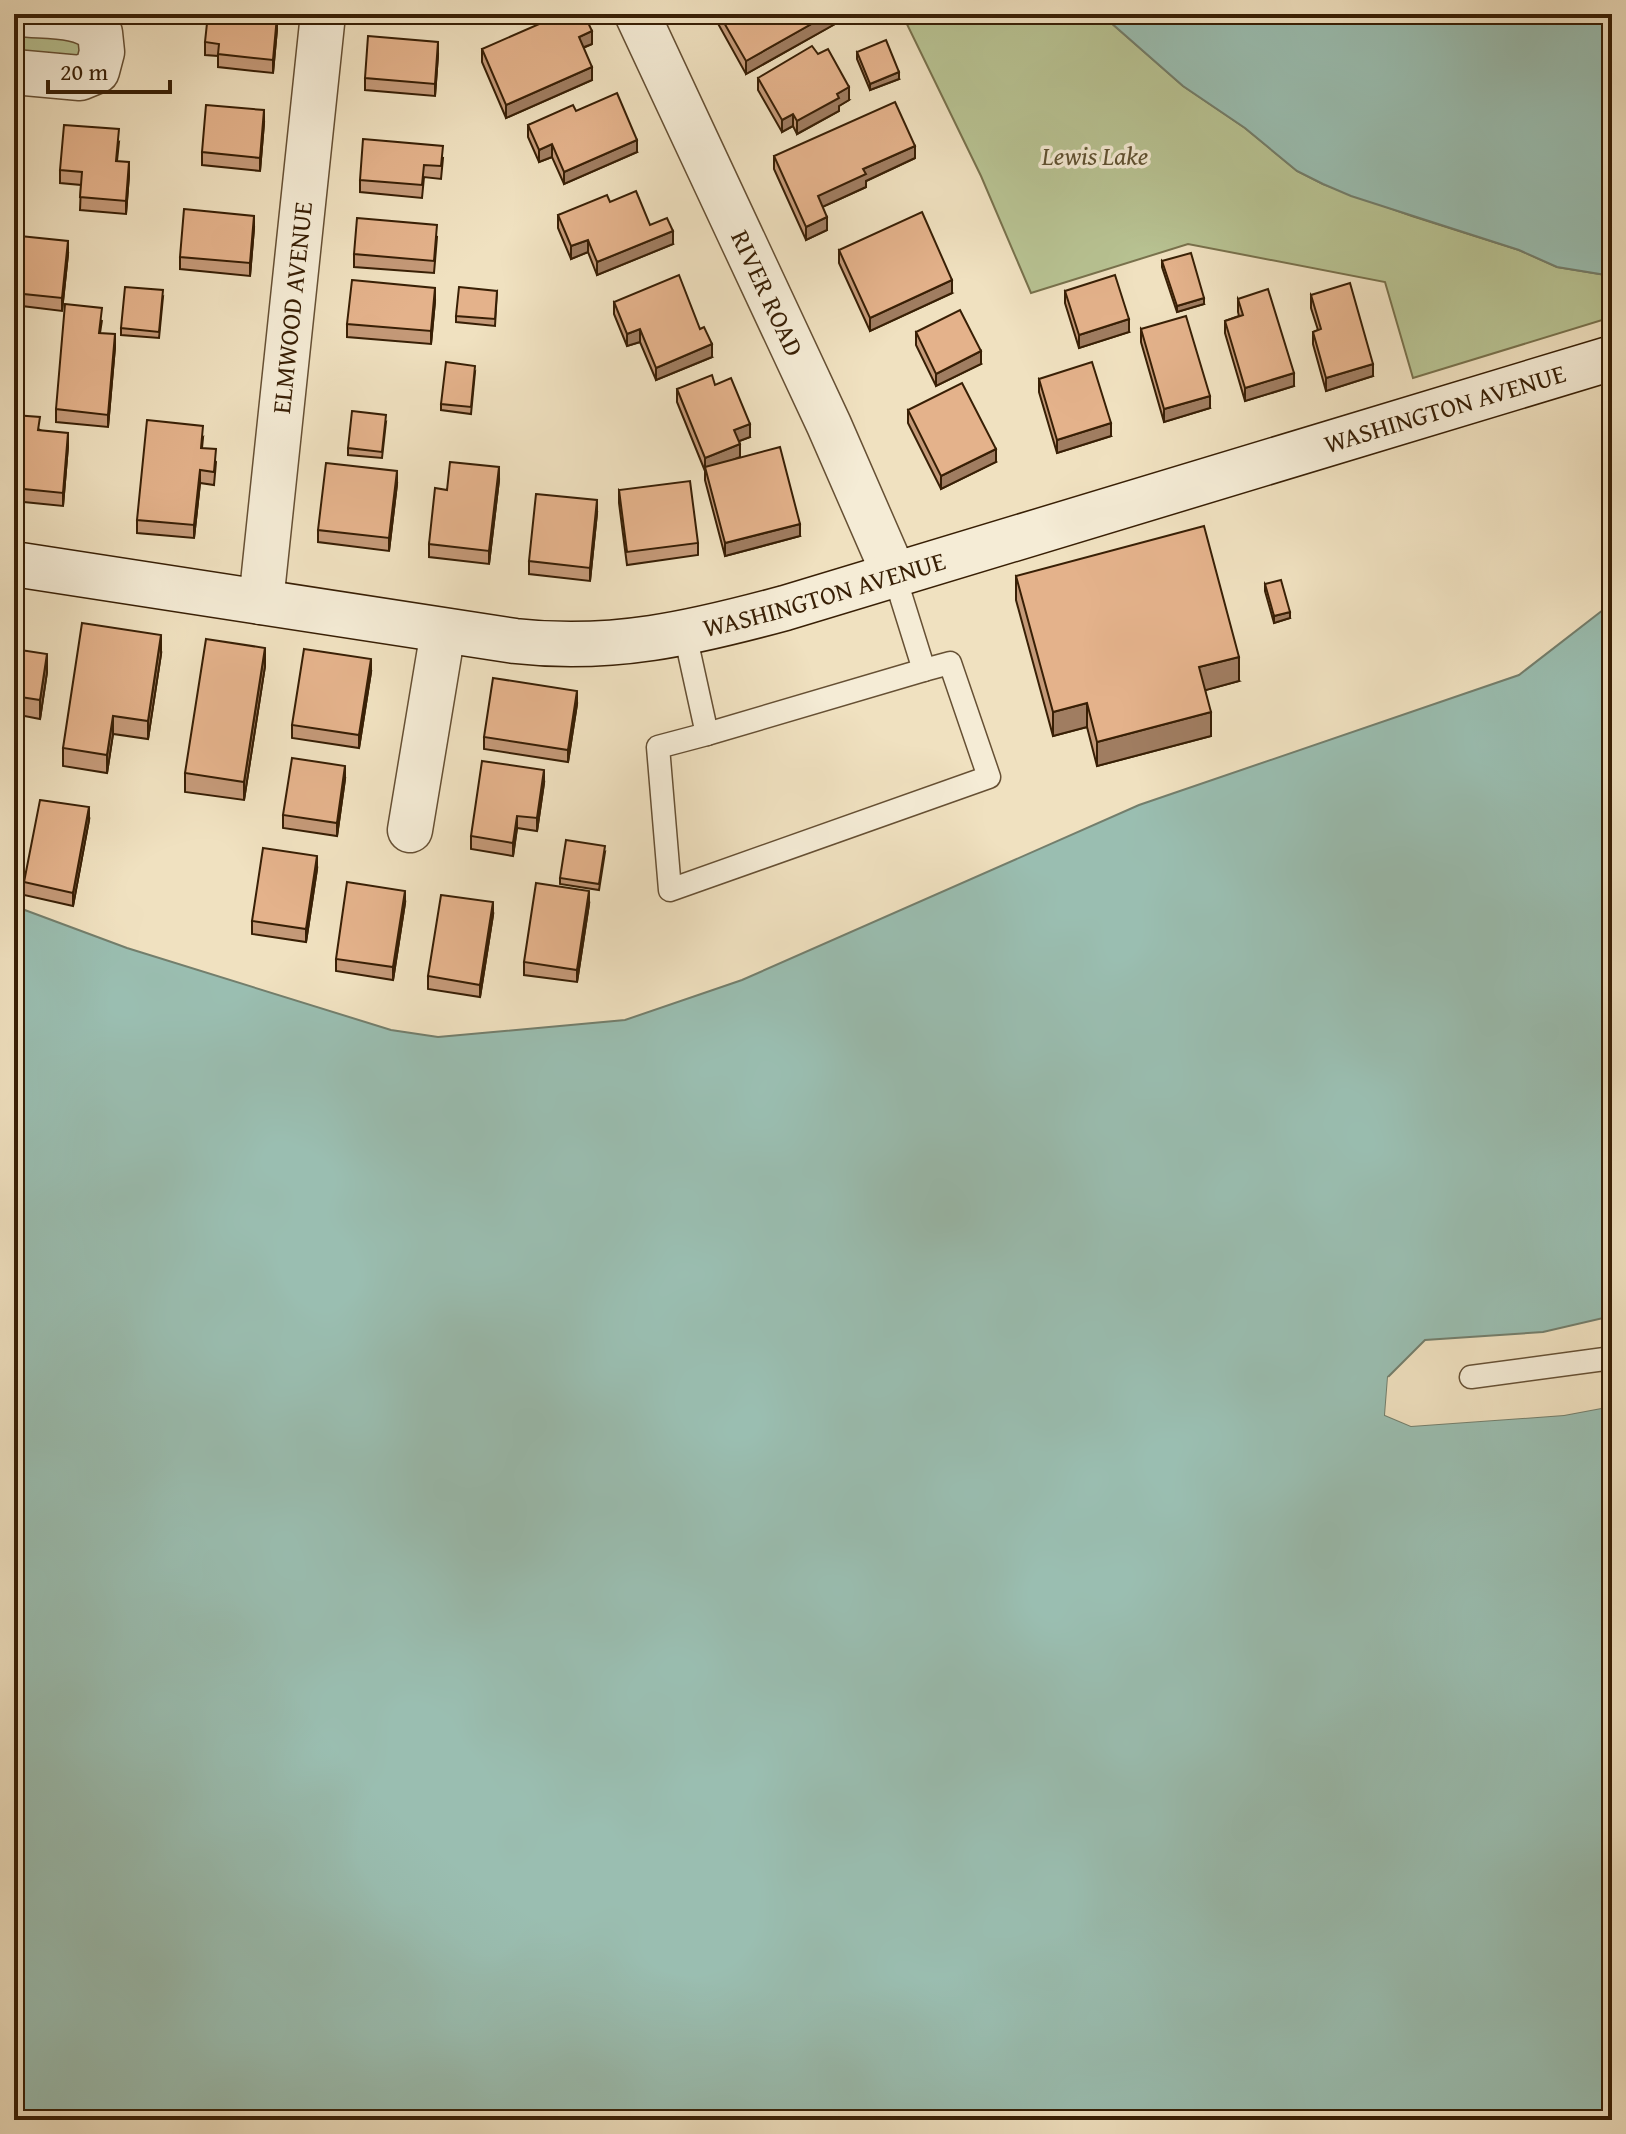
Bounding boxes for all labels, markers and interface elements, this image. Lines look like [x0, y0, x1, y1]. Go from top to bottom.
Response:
scale bar [48, 44, 170, 94]
text: 20 m [60, 54, 108, 89]
park label: Lewis Lake [1041, 136, 1148, 175]
street label: ELMWOOD AVENUE [261, 200, 322, 416]
street label: RIVER ROAD [721, 223, 814, 362]
street label: WASHINGTON AVENUE [1319, 353, 1570, 463]
street label: WASHINGTON AVENUE [699, 541, 950, 647]

